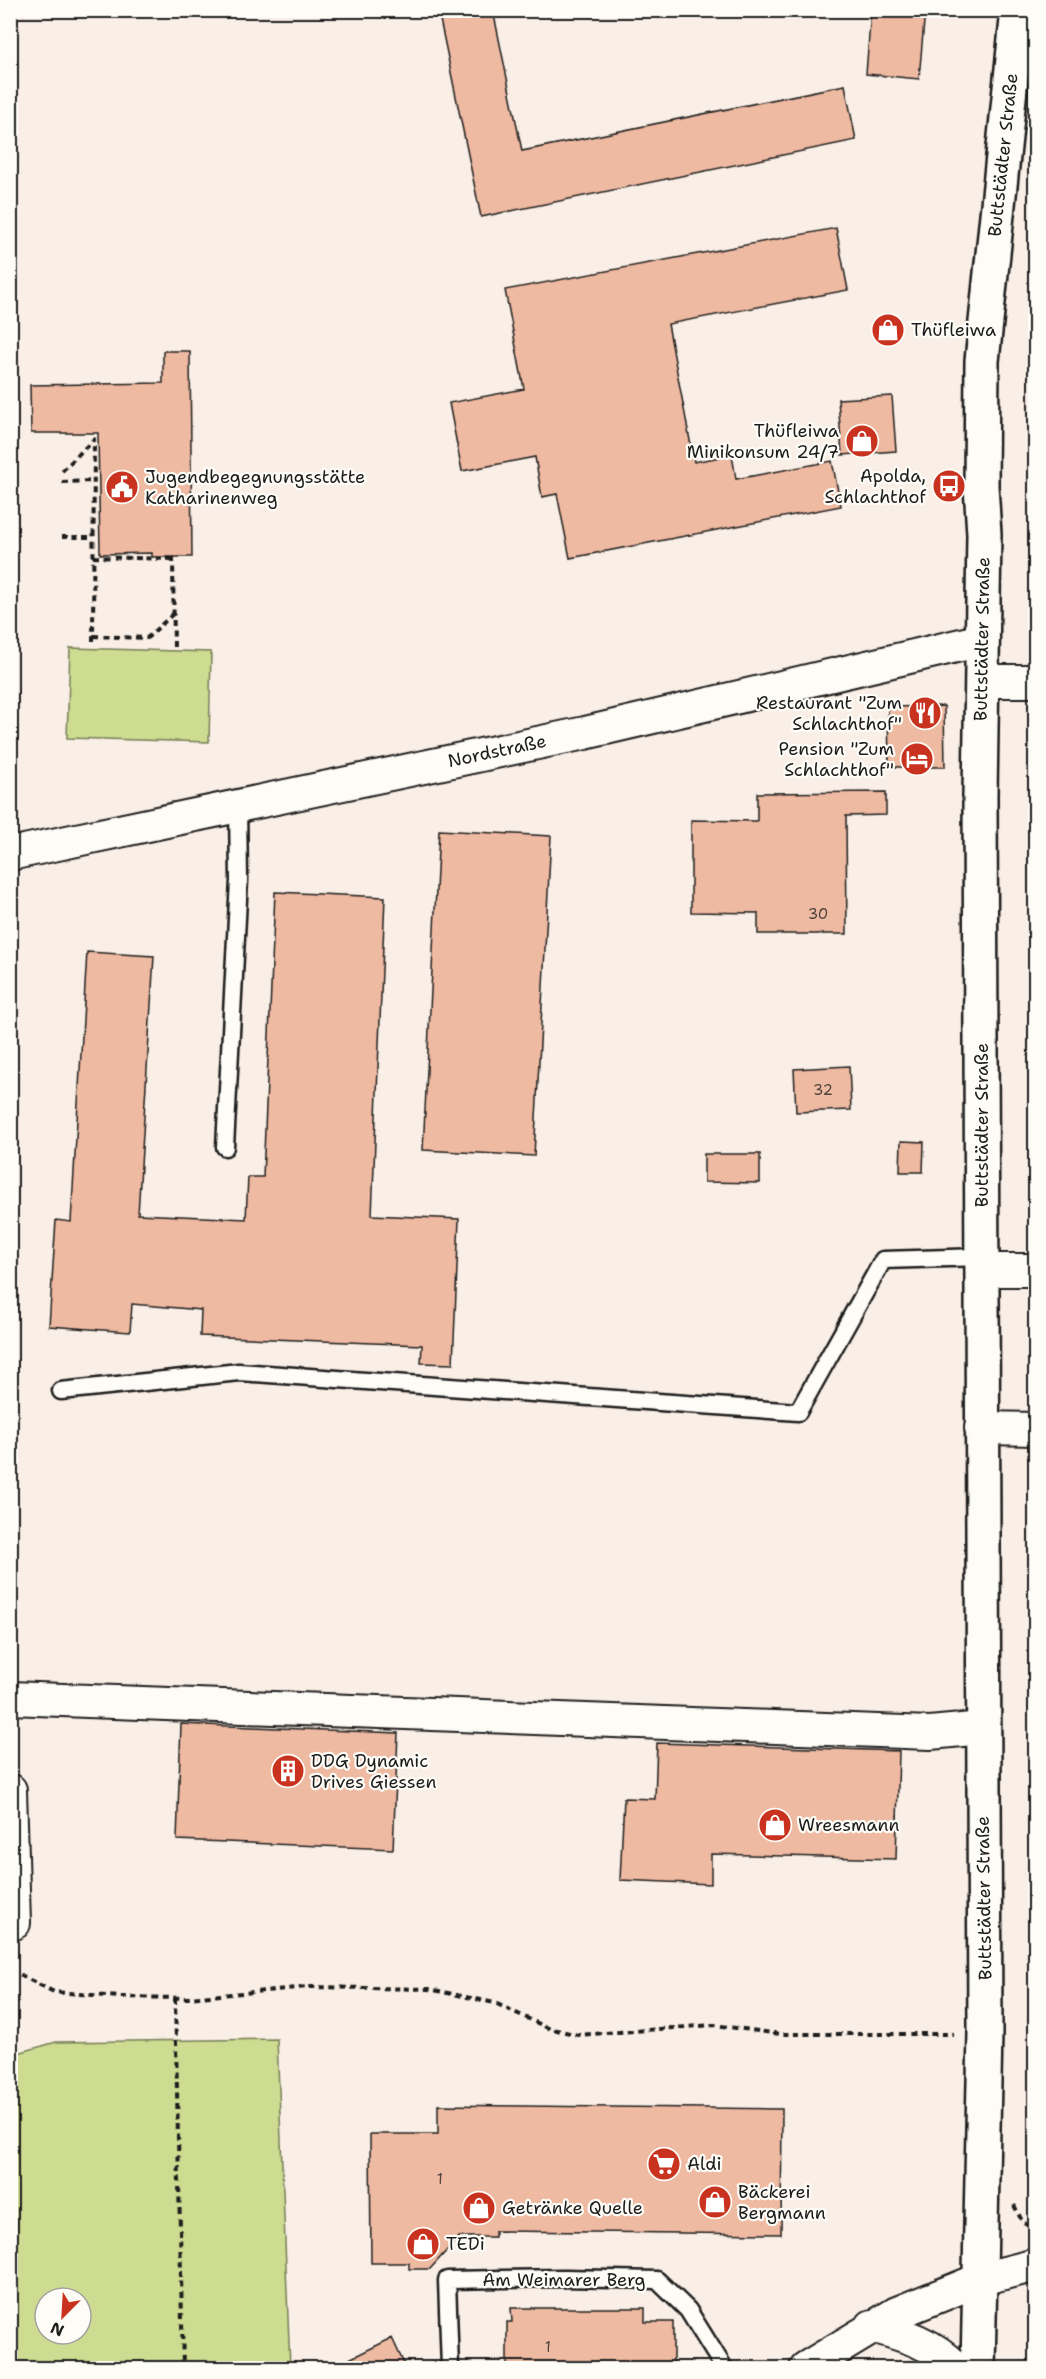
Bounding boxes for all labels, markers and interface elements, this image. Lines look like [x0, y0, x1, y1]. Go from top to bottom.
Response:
street label: Buttstädter Straße [982, 72, 1024, 238]
shop icon: Thüfleiwa [870, 312, 906, 348]
place label: Thüfleiwa [911, 318, 996, 342]
place label: Thüfleiwa Minikonsum 24/7 [687, 419, 839, 464]
shop icon: Thüfleiwa Minikonsum 24/7 [844, 423, 880, 459]
place label: Apolda, Schlachthof [824, 464, 926, 509]
place label: Jugendbegegnungsstätte Katharinenweg [145, 465, 365, 510]
bus stop icon: Apolda, Schlachthof [931, 468, 967, 504]
public building icon: Jugendbegegnungsstätte Katharinenweg [104, 469, 140, 505]
street label: Buttstädter Straße [969, 557, 995, 721]
place label: Restaurant "Zum Schlachthof" [756, 691, 902, 736]
restaurant icon: Restaurant "Zum Schlachthof" [907, 695, 943, 731]
street label: Nordstraße [446, 729, 548, 773]
place label: Pension "Zum Schlachthof" [779, 737, 894, 782]
hotel icon: Pension "Zum Schlachthof" [899, 741, 935, 777]
house number: 30 [808, 904, 828, 924]
street label: Buttstädter Straße [970, 1043, 994, 1207]
house number: 32 [813, 1080, 833, 1100]
place label: DDG Dynamic Drives Giessen [311, 1749, 437, 1794]
building icon: DDG Dynamic Drives Giessen [270, 1753, 306, 1789]
shop icon: Wreesmann [757, 1807, 793, 1843]
place label: Wreesmann [798, 1813, 900, 1837]
street label: Buttstädter Straße [971, 1816, 997, 1980]
supermarket icon: Aldi [646, 2146, 682, 2182]
place label: Aldi [687, 2152, 722, 2176]
house number: 1 [437, 2169, 443, 2189]
place label: Bäckerei Bergmann [738, 2180, 826, 2225]
shop icon: Bäckerei Bergmann [697, 2184, 733, 2220]
shop icon: Getränke Quelle [461, 2190, 497, 2226]
place label: Getränke Quelle [502, 2196, 643, 2220]
shop icon: TEDi [405, 2226, 441, 2262]
place label: TEDi [446, 2232, 485, 2256]
street label: Am Weimarer Berg [482, 2268, 646, 2292]
north arrow [33, 2286, 93, 2346]
text: N [47, 2317, 67, 2341]
house number: 1 [545, 2337, 551, 2357]

